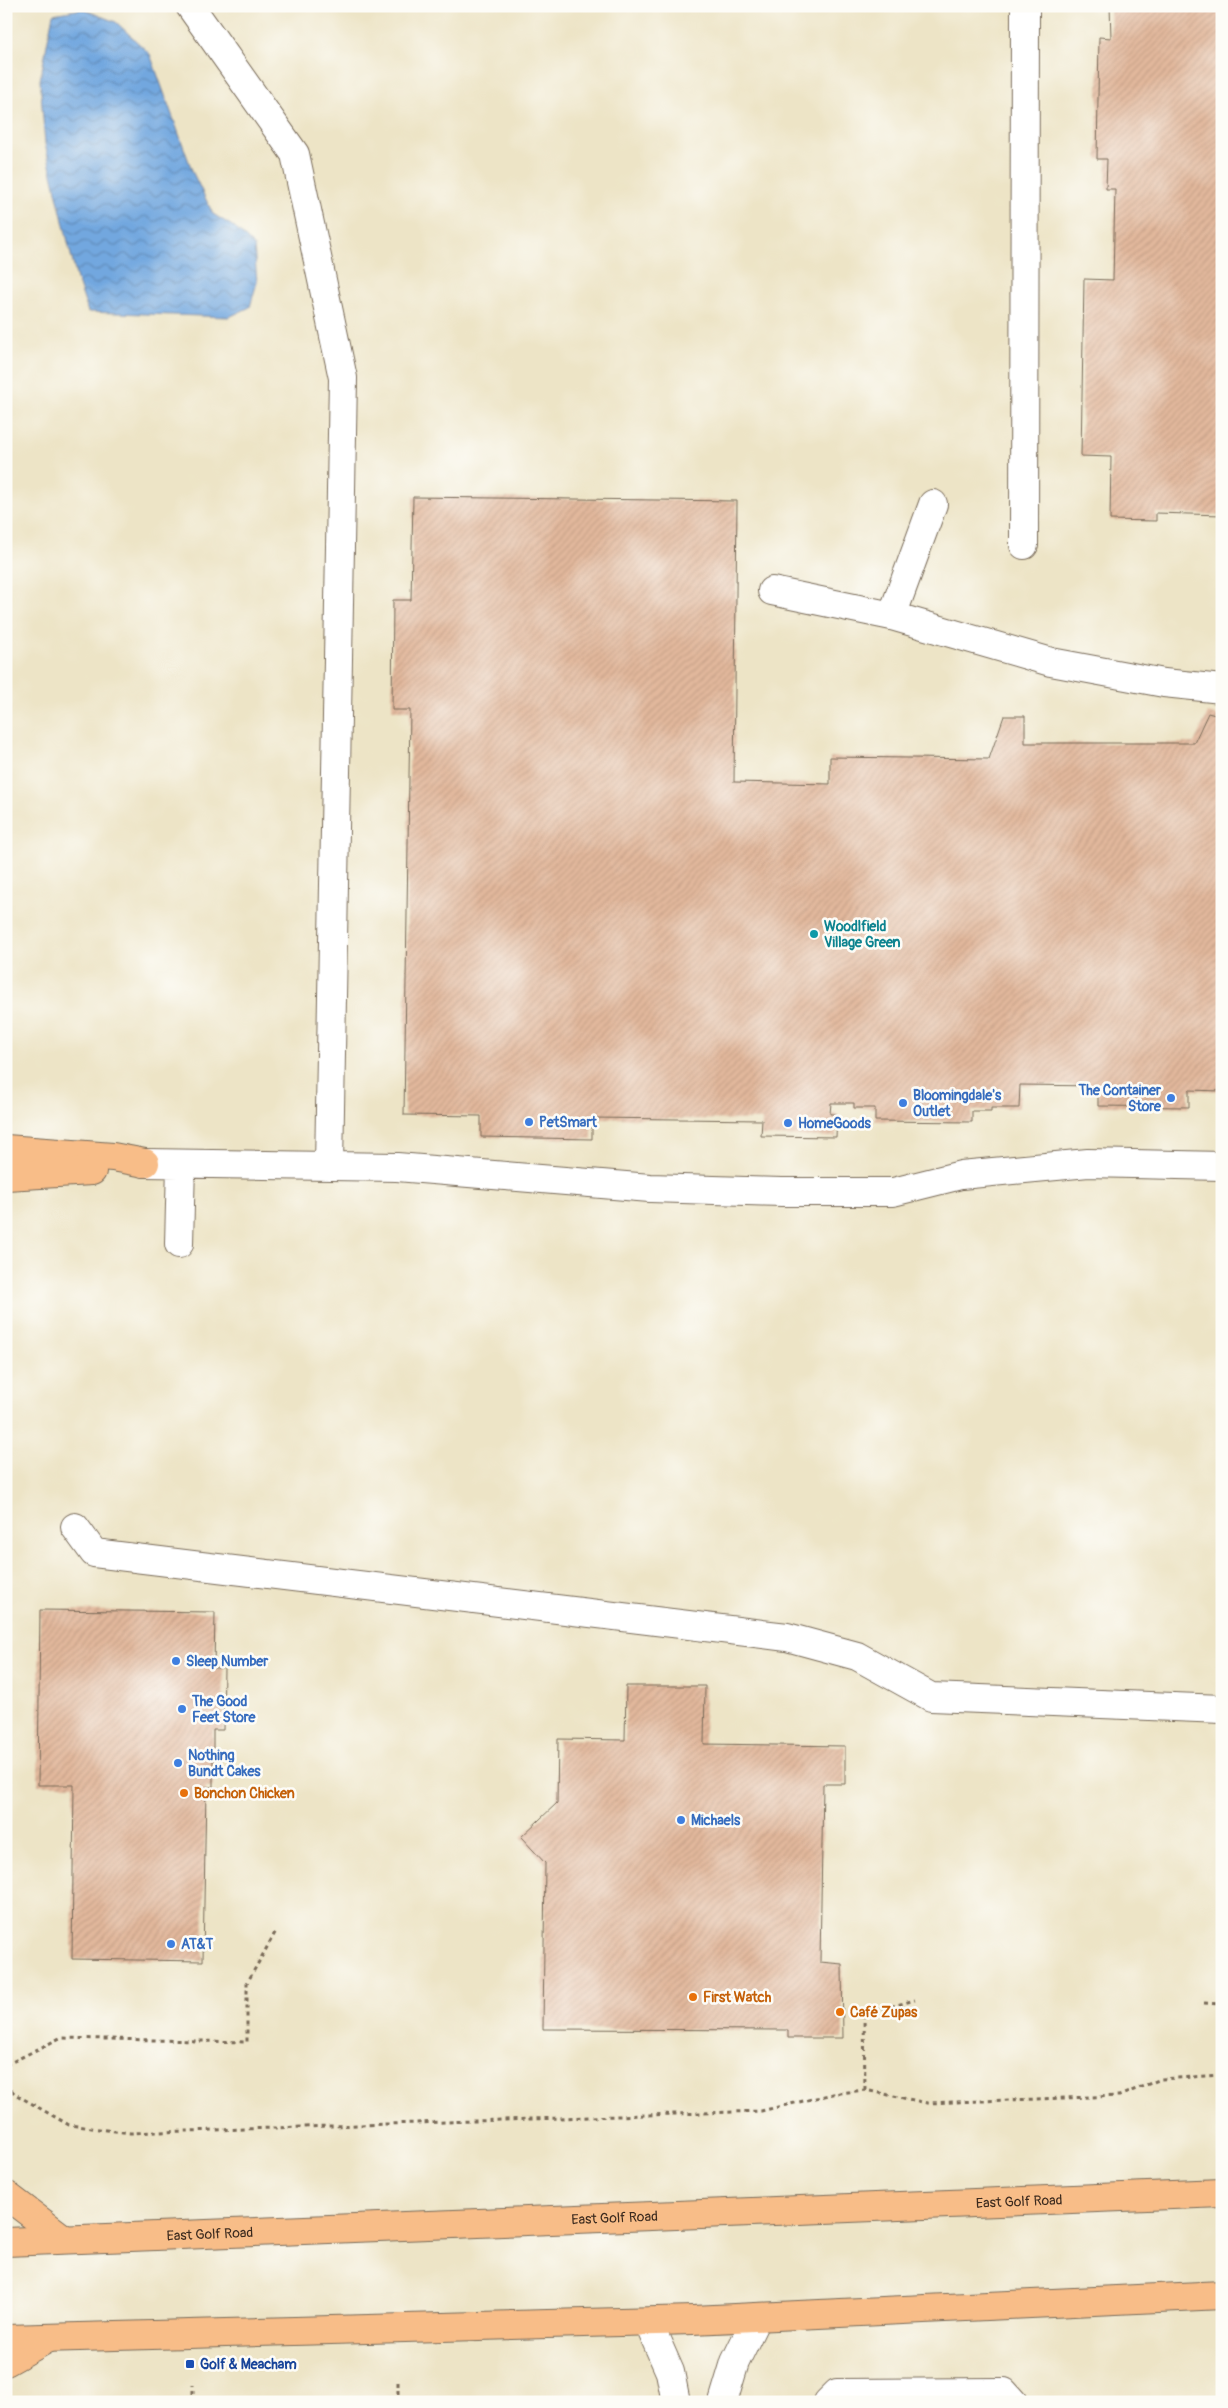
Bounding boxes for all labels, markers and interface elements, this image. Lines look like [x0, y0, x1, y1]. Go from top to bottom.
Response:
place label: Woodlfield Village Green [824, 918, 901, 951]
marker: Woodlfield Village Green [808, 928, 820, 940]
place label: The Container Store [1078, 1082, 1162, 1115]
place label: Bloomingdale's Outlet [913, 1087, 1002, 1120]
marker: The Container Store [1165, 1092, 1177, 1104]
marker: Bloomingdale's Outlet [897, 1097, 909, 1109]
place label: PetSmart [539, 1114, 597, 1131]
place label: HomeGoods [798, 1115, 871, 1132]
marker: PetSmart [523, 1116, 535, 1128]
marker: HomeGoods [782, 1117, 794, 1129]
place label: Sleep Number [186, 1653, 269, 1670]
marker: Sleep Number [170, 1655, 182, 1667]
place label: The Good Feet Store [191, 1693, 257, 1726]
marker: The Good Feet Store [176, 1703, 188, 1715]
place label: Nothing Bundt Cakes [188, 1747, 261, 1780]
marker: Nothing Bundt Cakes [172, 1757, 184, 1769]
place label: Bonchon Chicken [194, 1785, 295, 1802]
marker: Bonchon Chicken [178, 1787, 190, 1799]
place label: Michaels [691, 1812, 741, 1829]
marker: Michaels [675, 1814, 687, 1826]
place label: AT&T [181, 1936, 213, 1953]
marker: AT&T [165, 1938, 177, 1950]
place label: First Watch [703, 1989, 772, 2006]
marker: First Watch [687, 1991, 699, 2003]
place label: Café Zupas [850, 2004, 918, 2021]
marker: Café Zupas [834, 2006, 846, 2018]
street label: East Golf Road [976, 2191, 1063, 2211]
street label: East Golf Road [571, 2207, 658, 2228]
street label: East Golf Road [166, 2224, 254, 2244]
place label: Golf & Meacham [200, 2356, 297, 2373]
marker: Golf & Meacham [184, 2358, 196, 2370]

